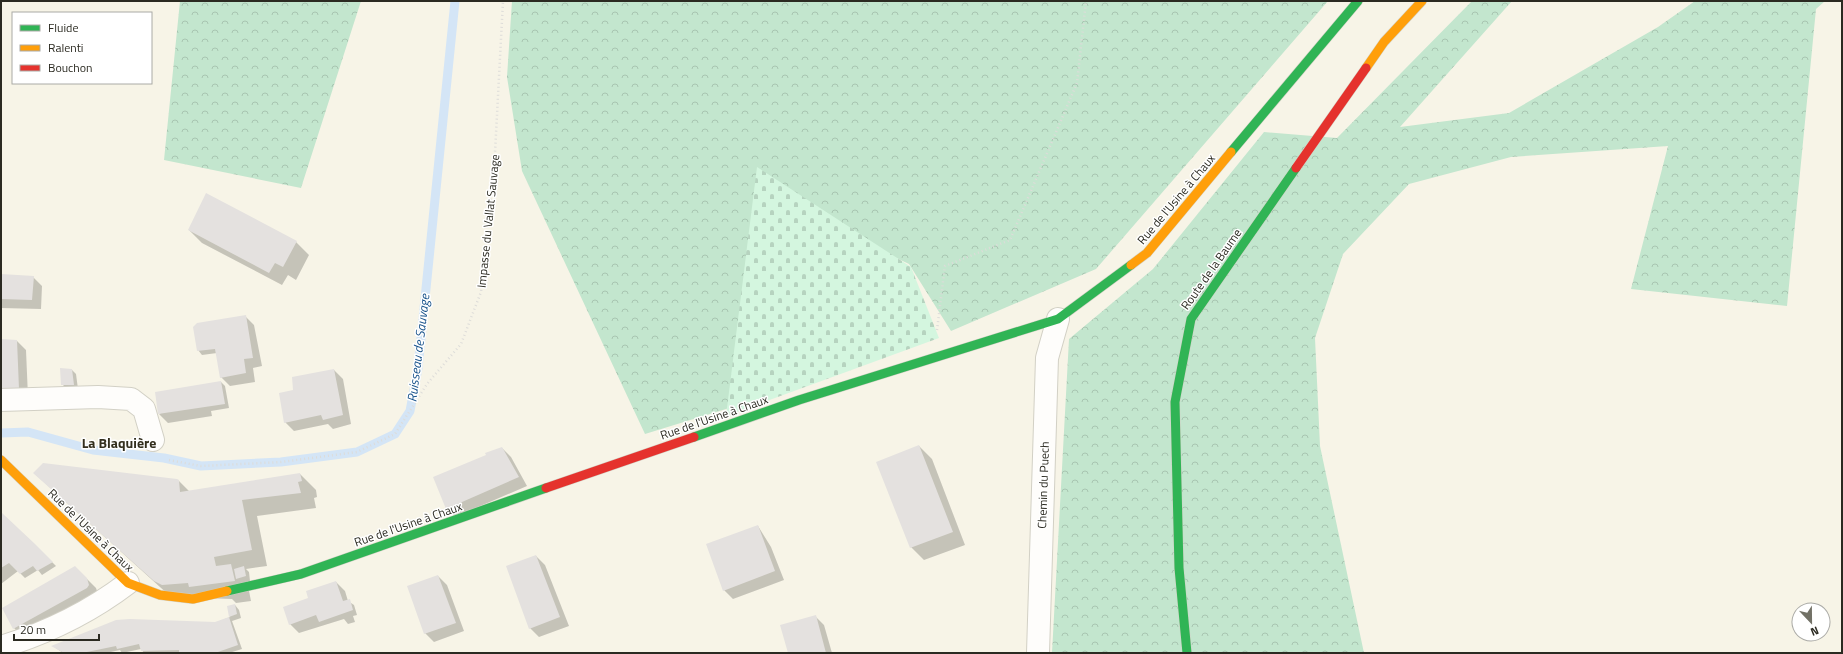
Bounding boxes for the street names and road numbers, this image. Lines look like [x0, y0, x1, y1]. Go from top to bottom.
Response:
street label: Rue de l'Usine à Chaux [1132, 149, 1220, 248]
street label: Impasse du Vallat Sauvage [472, 153, 504, 289]
street label: Route de la Baume [1176, 225, 1246, 313]
street label: Rue de l'Usine à Chaux [657, 389, 771, 444]
street label: Chemin du Puech [1032, 441, 1054, 529]
street label: Rue de l'Usine à Chaux [44, 484, 139, 577]
street label: Rue de l'Usine à Chaux [351, 496, 465, 551]

